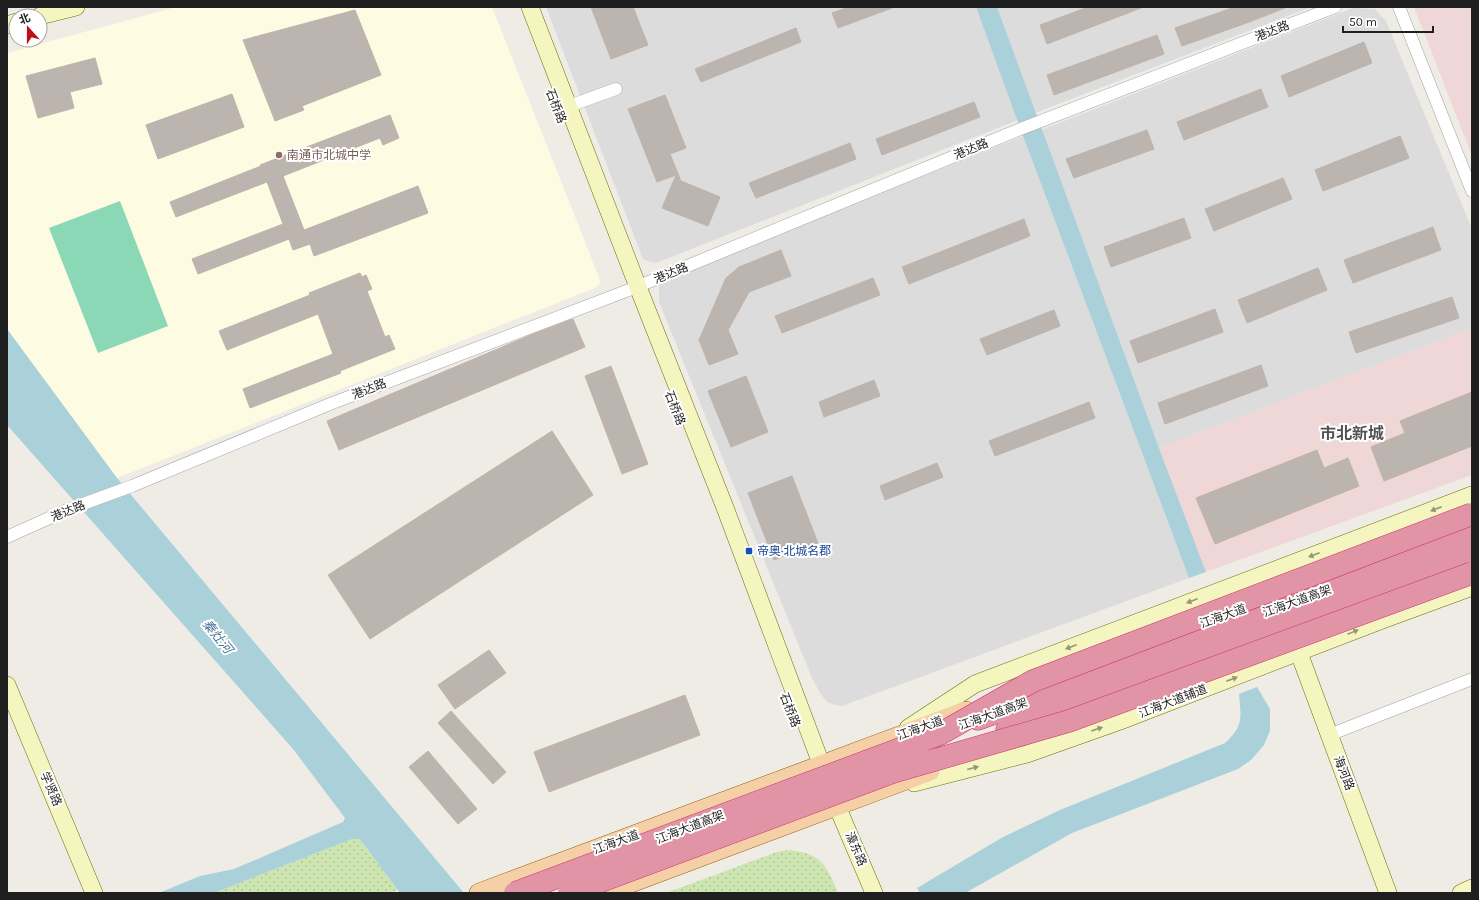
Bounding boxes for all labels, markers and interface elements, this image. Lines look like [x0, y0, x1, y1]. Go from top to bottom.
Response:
north arrow [8, 8, 48, 48]
scale bar [1343, 8, 1433, 34]
text: 北 [17, 11, 32, 27]
text: 50 m [1349, 15, 1377, 29]
street label: 港达路 [1253, 18, 1291, 44]
street label: 石桥路 [543, 87, 569, 125]
street label: 港达路 [952, 136, 990, 162]
place label: 南通市北城中学 [287, 148, 371, 162]
marker: 南通市北城中学 [274, 150, 284, 160]
street label: 港达路 [652, 260, 690, 286]
street label: 港达路 [350, 376, 388, 402]
street label: 石桥路 [662, 389, 688, 427]
district label: 市北新城 [1320, 424, 1384, 443]
street label: 港达路 [49, 498, 87, 524]
one-way arrow [1429, 507, 1441, 513]
place label: 帝奥·北城名郡 [757, 544, 831, 558]
marker: 帝奥·北城名郡 [744, 546, 754, 556]
one-way arrow [1308, 553, 1320, 559]
street label: 江海大道高架 [1261, 582, 1333, 620]
one-way arrow [1186, 599, 1198, 605]
street label: 江海大道 [1198, 601, 1248, 631]
water label: 秦灶河 [200, 616, 238, 659]
one-way arrow [1347, 628, 1359, 634]
one-way arrow [1064, 645, 1076, 651]
one-way arrow [1226, 675, 1238, 681]
street label: 江海大道辅道 [1137, 682, 1209, 720]
street label: 石桥路 [777, 691, 803, 729]
street label: 江海大道高架 [957, 695, 1029, 733]
street label: 江海大道 [895, 713, 945, 743]
one-way arrow [1091, 726, 1103, 732]
street label: 海河路 [1331, 754, 1357, 792]
one-way arrow [967, 765, 979, 771]
street label: 学贤路 [38, 770, 64, 808]
street label: 江海大道高架 [654, 808, 726, 846]
street label: 江海大道 [591, 827, 641, 857]
street label: 濠东路 [843, 830, 869, 868]

